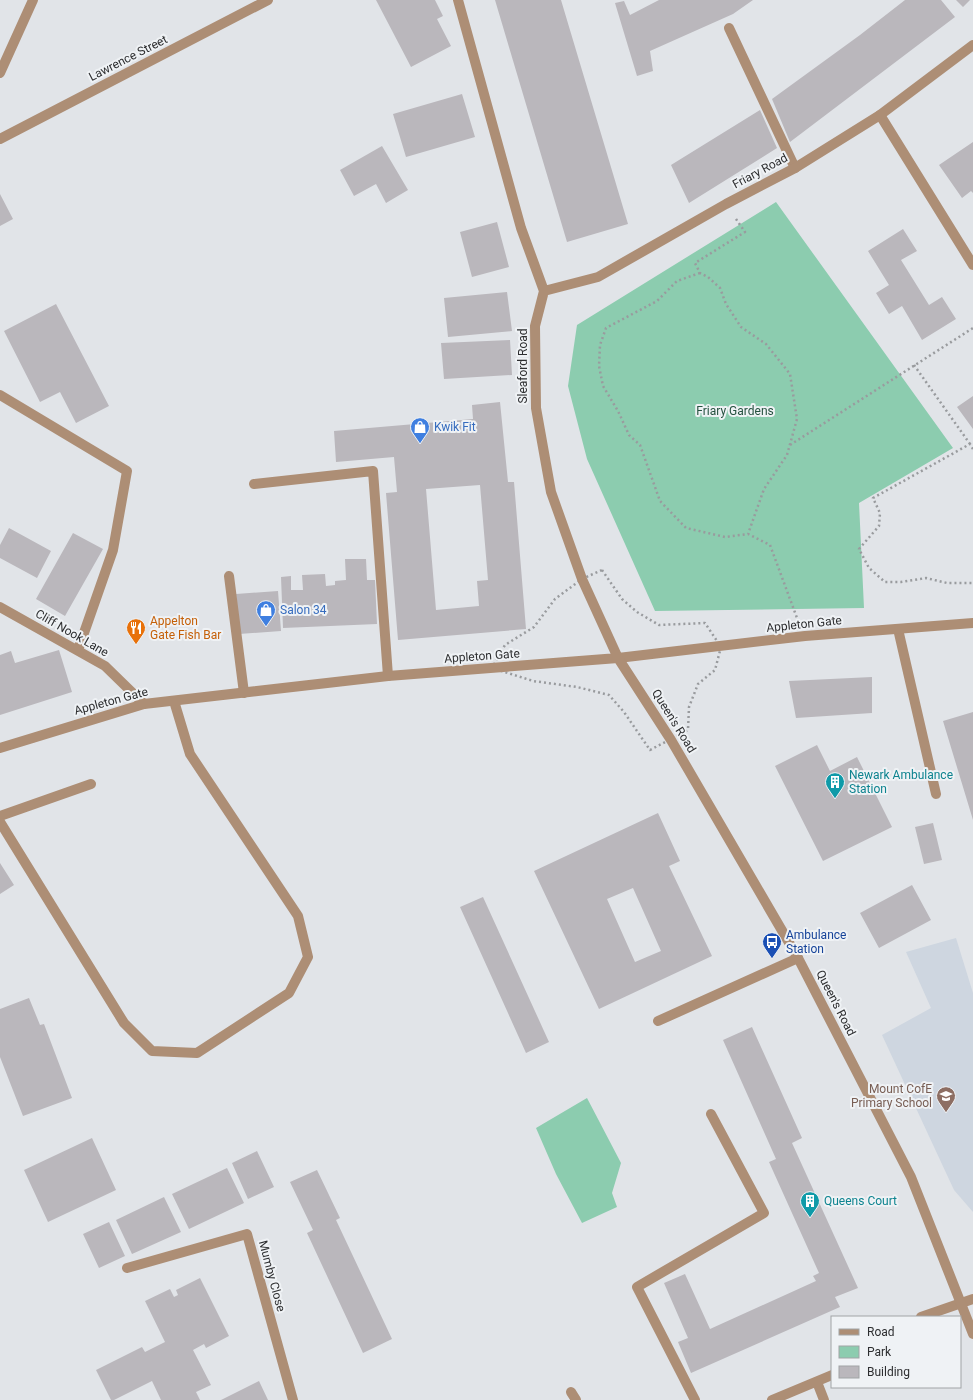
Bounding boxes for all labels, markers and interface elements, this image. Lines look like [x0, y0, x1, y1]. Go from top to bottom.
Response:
street label: Lawrence Street [86, 32, 170, 84]
street label: Friary Road [730, 151, 790, 191]
street label: Sleaford Road [516, 328, 530, 404]
park label: Friary Gardens [696, 404, 774, 418]
shop icon: Kwik Fit [409, 416, 431, 444]
place label: Kwik Fit [434, 420, 476, 434]
shop icon: Salon 34 [255, 599, 277, 627]
place label: Salon 34 [280, 603, 327, 617]
street label: Cliff Nook Lane [33, 606, 111, 660]
street label: Appleton Gate [766, 613, 842, 635]
place label: Appelton Gate Fish Bar [150, 614, 221, 642]
restaurant icon: Appelton Gate Fish Bar [125, 617, 147, 645]
street label: Appleton Gate [444, 646, 520, 666]
street label: Appleton Gate [73, 684, 149, 718]
street label: Queen's Road [649, 687, 699, 755]
place label: Newark Ambulance Station [849, 768, 953, 796]
building icon: Newark Ambulance Station [824, 771, 846, 799]
place label: Ambulance Station [786, 928, 846, 956]
bus stop icon: Ambulance Station [761, 931, 783, 959]
street label: Queen's Road [813, 968, 859, 1038]
place label: Mount CofE Primary School [851, 1082, 932, 1110]
school or university icon: Mount CofE Primary School [935, 1085, 957, 1113]
building icon: Queens Court [799, 1190, 821, 1218]
place label: Queens Court [824, 1194, 897, 1208]
street label: Mumby Close [256, 1239, 288, 1313]
legend [831, 1316, 961, 1388]
text: Road [867, 1325, 895, 1339]
text: Park [867, 1345, 892, 1359]
text: Building [867, 1365, 910, 1379]

